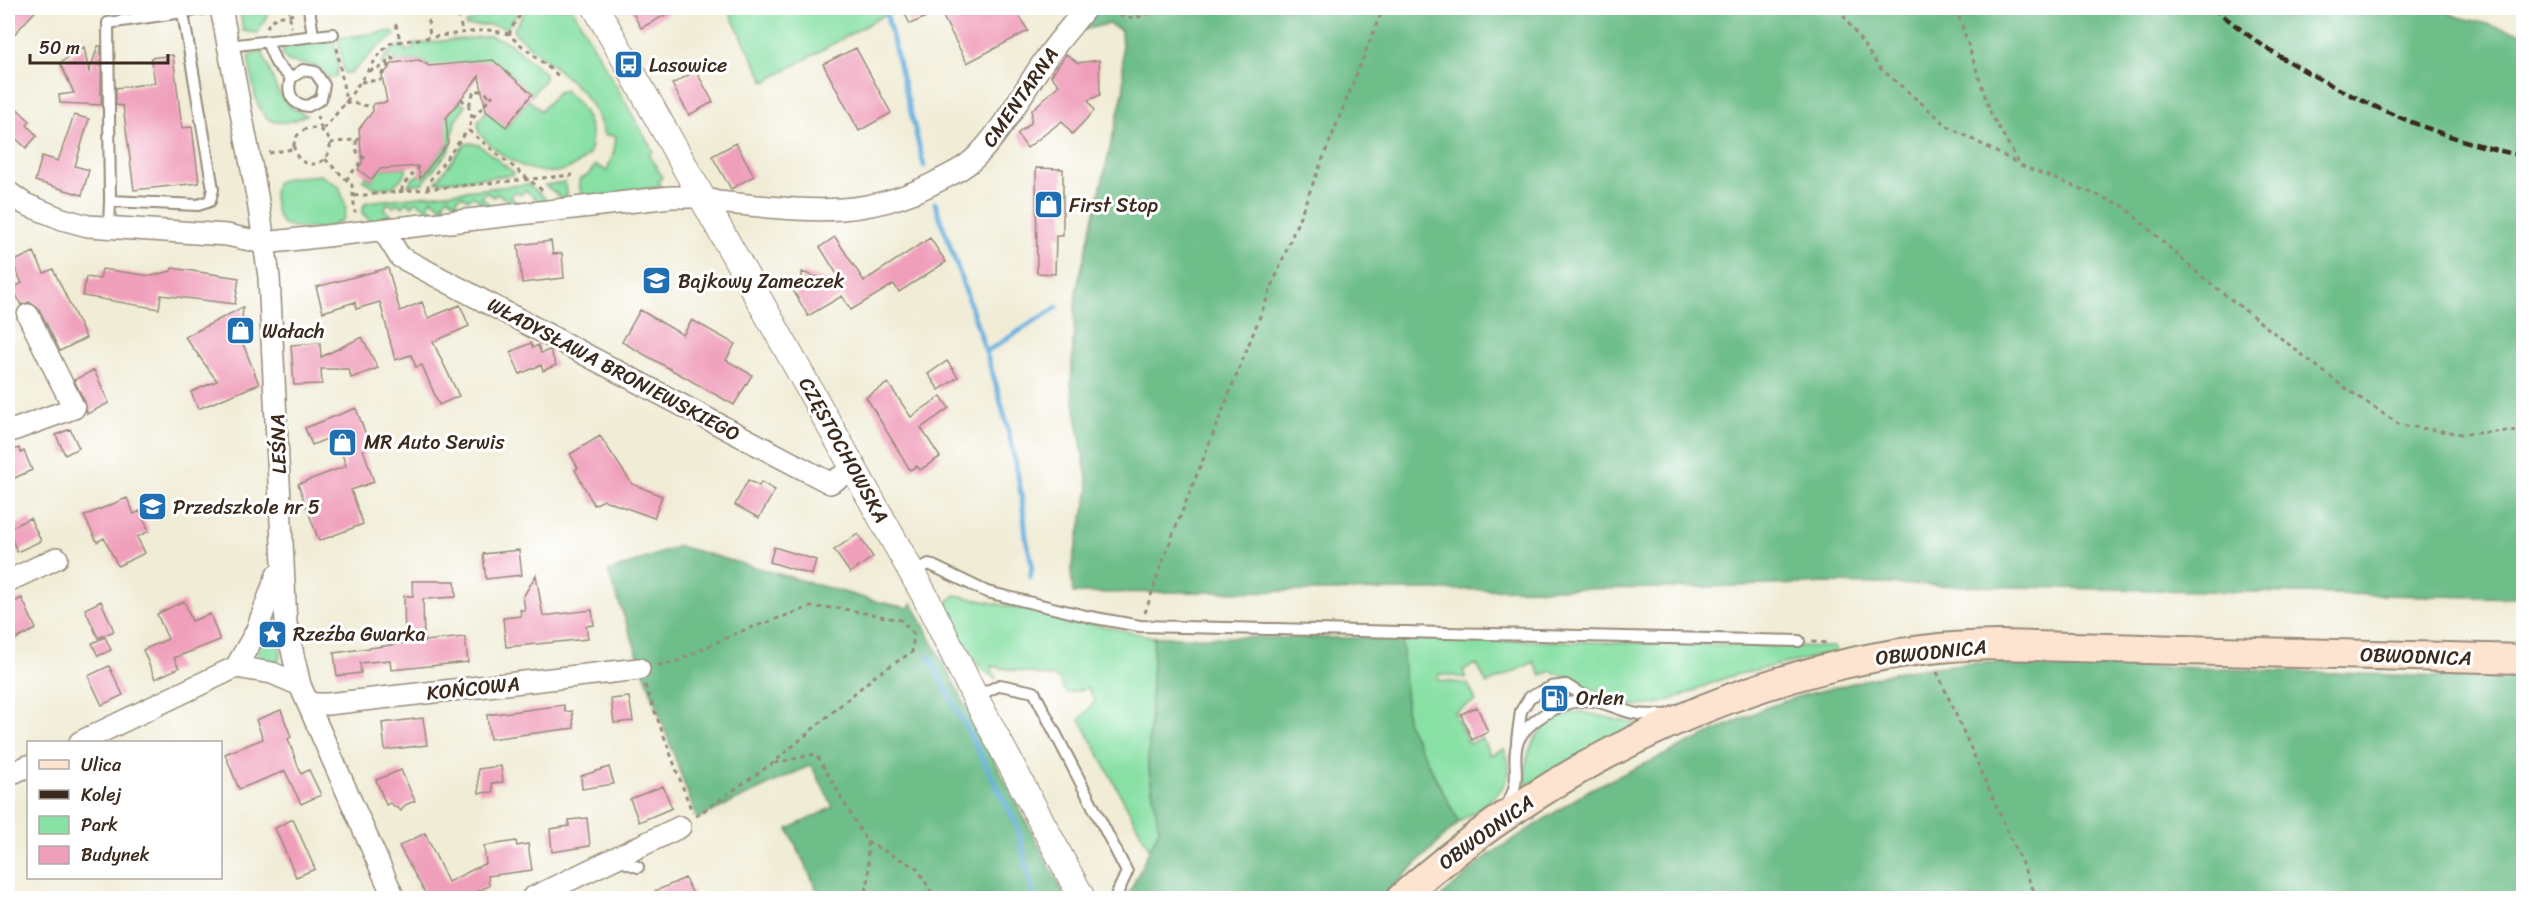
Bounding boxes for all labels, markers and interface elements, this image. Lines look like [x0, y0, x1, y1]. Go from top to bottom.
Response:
scale bar [30, 27, 168, 65]
text: 50 m [39, 32, 80, 64]
street label: CMENTARNA [973, 40, 1068, 155]
place label: Lasowice [649, 48, 727, 83]
bus stop icon: Lasowice [612, 49, 644, 81]
place label: First Stop [1069, 188, 1159, 223]
shop icon: First Stop [1032, 189, 1064, 221]
place label: Bajkowy Zameczek [678, 264, 845, 299]
school or university icon: Bajkowy Zameczek [641, 265, 673, 297]
street label: WŁADYSŁAWA BRONIEWSKIEGO [481, 288, 747, 451]
place label: Wałach [262, 314, 325, 349]
shop icon: Wałach [225, 315, 257, 347]
street label: CZĘSTOCHOWSKA [789, 371, 898, 530]
street label: LEŚNA [260, 413, 297, 475]
place label: MR Auto Serwis [364, 425, 505, 460]
shop icon: MR Auto Serwis [327, 426, 359, 458]
place label: Przedszkole nr 5 [173, 490, 320, 525]
school or university icon: Przedszkole nr 5 [136, 491, 168, 523]
place label: Rzeźba Gwarka [293, 617, 426, 652]
place icon: Rzeźba Gwarka [256, 618, 288, 650]
street label: OBWODNICA [1874, 629, 1988, 676]
street label: OBWODNICA [2359, 637, 2472, 676]
street label: KOŃCOWA [425, 666, 521, 711]
place label: Orlen [1576, 681, 1624, 716]
fuel station icon: Orlen [1539, 682, 1571, 714]
legend [27, 741, 222, 879]
text: Ulica [81, 749, 122, 781]
text: Kolej [81, 779, 121, 811]
street label: OBWODNICA [1431, 785, 1542, 879]
text: Park [81, 809, 118, 841]
text: Budynek [81, 839, 150, 871]

